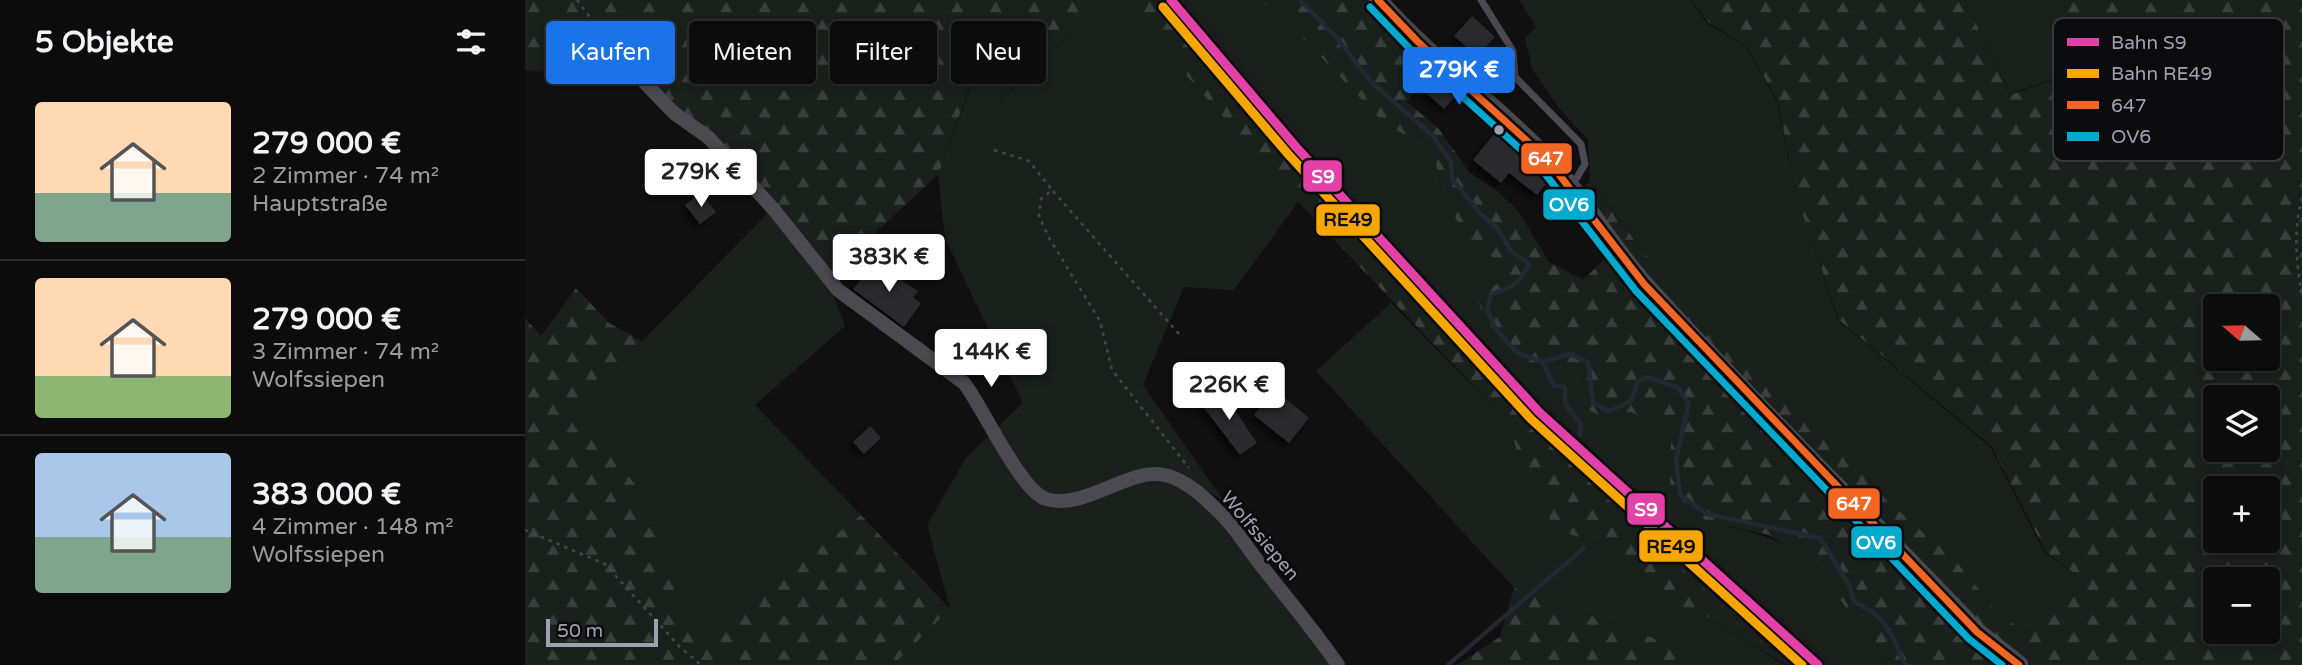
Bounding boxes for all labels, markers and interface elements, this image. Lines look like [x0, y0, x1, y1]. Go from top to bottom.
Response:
legend [2053, 18, 2284, 161]
chip: Kaufen [546, 21, 675, 84]
chip: Mieten [689, 21, 816, 84]
chip: Filter [830, 21, 937, 84]
chip: Neu [951, 21, 1046, 84]
icon: filters [452, 23, 490, 61]
text: 5 Objekte [35, 24, 174, 61]
text: Bahn S9 [2111, 32, 2187, 54]
pin: 279K € [1402, 48, 1516, 107]
text: 279K € [1419, 56, 1499, 84]
text: Bahn RE49 [2111, 63, 2212, 85]
text: 647 [2111, 95, 2147, 117]
unlabelled marker [1492, 123, 1506, 137]
text: 279 000 € [252, 125, 401, 162]
text: OV6 [2111, 126, 2151, 148]
icon: home [91, 130, 175, 214]
line badge: 647 [1520, 142, 1573, 175]
text: 647 [1528, 148, 1564, 170]
pin: 279K € [644, 150, 758, 209]
text: 279K € [661, 158, 741, 186]
line badge: S9 [1302, 159, 1343, 193]
text: 2 Zimmer · 74 m² [252, 162, 439, 190]
text: S9 [1311, 166, 1335, 188]
line badge: OV6 [1542, 188, 1596, 221]
text: Hauptstraße [252, 190, 388, 218]
text: OV6 [1549, 194, 1589, 216]
line badge: RE49 [1315, 203, 1381, 237]
text: RE49 [1323, 209, 1373, 231]
pin: 383K € [832, 234, 946, 294]
text: 383K € [849, 243, 929, 271]
north arrow [2203, 294, 2280, 371]
map controls [2203, 294, 2280, 644]
text: 279 000 € [252, 301, 401, 338]
icon: home [91, 306, 175, 390]
pin: 144K € [934, 330, 1048, 389]
text: 3 Zimmer · 74 m² [252, 338, 439, 366]
text: 144K € [951, 338, 1031, 366]
pin: 226K € [1172, 362, 1286, 422]
text: Wolfssiepen [252, 366, 385, 394]
text: 226K € [1189, 371, 1269, 399]
button: layers [2203, 385, 2280, 462]
text: 383 000 € [252, 476, 401, 513]
button: + [2203, 476, 2280, 553]
icon: home [91, 481, 175, 565]
street label: Wolfssiepen [1216, 487, 1304, 585]
line badge: 647 [1827, 487, 1881, 520]
line badge: S9 [1626, 492, 1666, 526]
text: 647 [1836, 493, 1872, 515]
text: S9 [1634, 499, 1658, 521]
text: 4 Zimmer · 148 m² [252, 513, 454, 541]
line badge: OV6 [1850, 525, 1903, 559]
line badge: RE49 [1638, 529, 1704, 563]
text: OV6 [1856, 532, 1896, 554]
text: RE49 [1646, 536, 1696, 558]
text: Wolfssiepen [252, 541, 385, 569]
button: − [2203, 567, 2280, 644]
scale bar [546, 616, 658, 648]
text: 50 m [557, 620, 603, 642]

